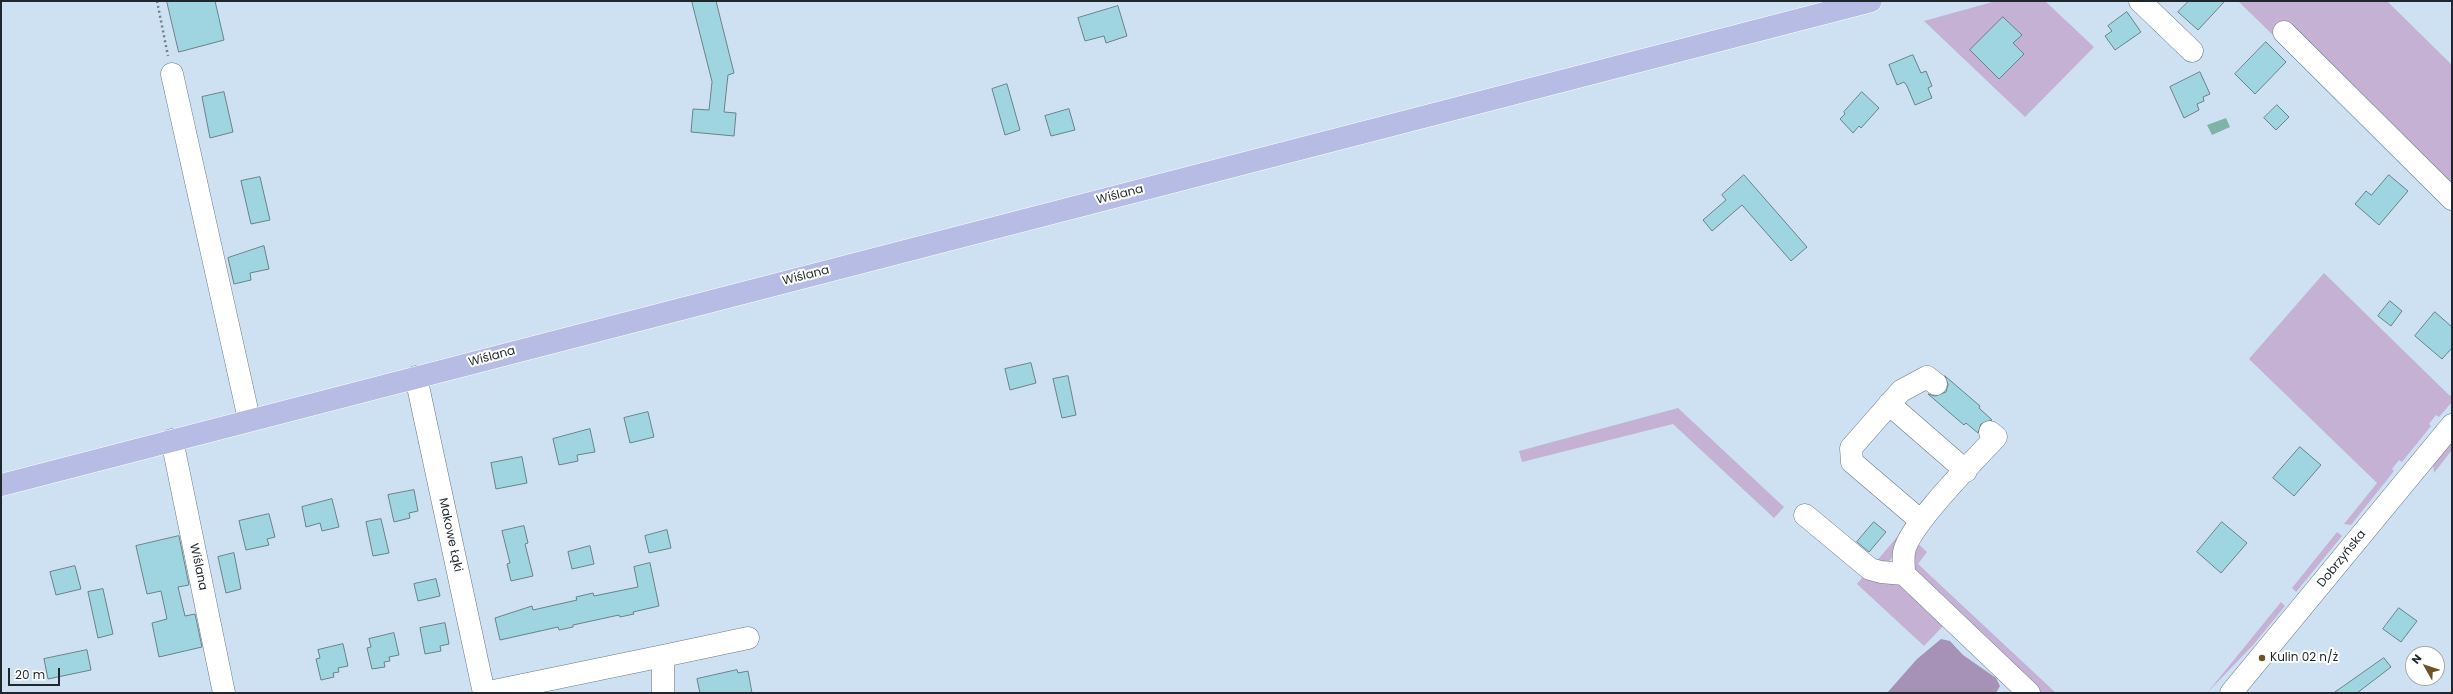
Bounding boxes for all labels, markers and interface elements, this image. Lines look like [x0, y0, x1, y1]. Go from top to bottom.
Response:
street label: Wiślana [1095, 182, 1145, 208]
street label: Wiślana [781, 263, 831, 289]
street label: Wiślana [467, 344, 517, 370]
street label: Makowe Łąki [435, 497, 465, 573]
street label: Dobrzyńska [2315, 528, 2369, 590]
street label: Wiślana [186, 542, 210, 592]
north arrow [2405, 646, 2445, 686]
place label: Kulin 02 n/ż [2270, 651, 2338, 665]
text: N [2408, 651, 2425, 667]
marker: Kulin 02 n/ż [2257, 653, 2267, 663]
scale bar [10, 660, 62, 686]
text: 20 m [15, 666, 45, 683]

